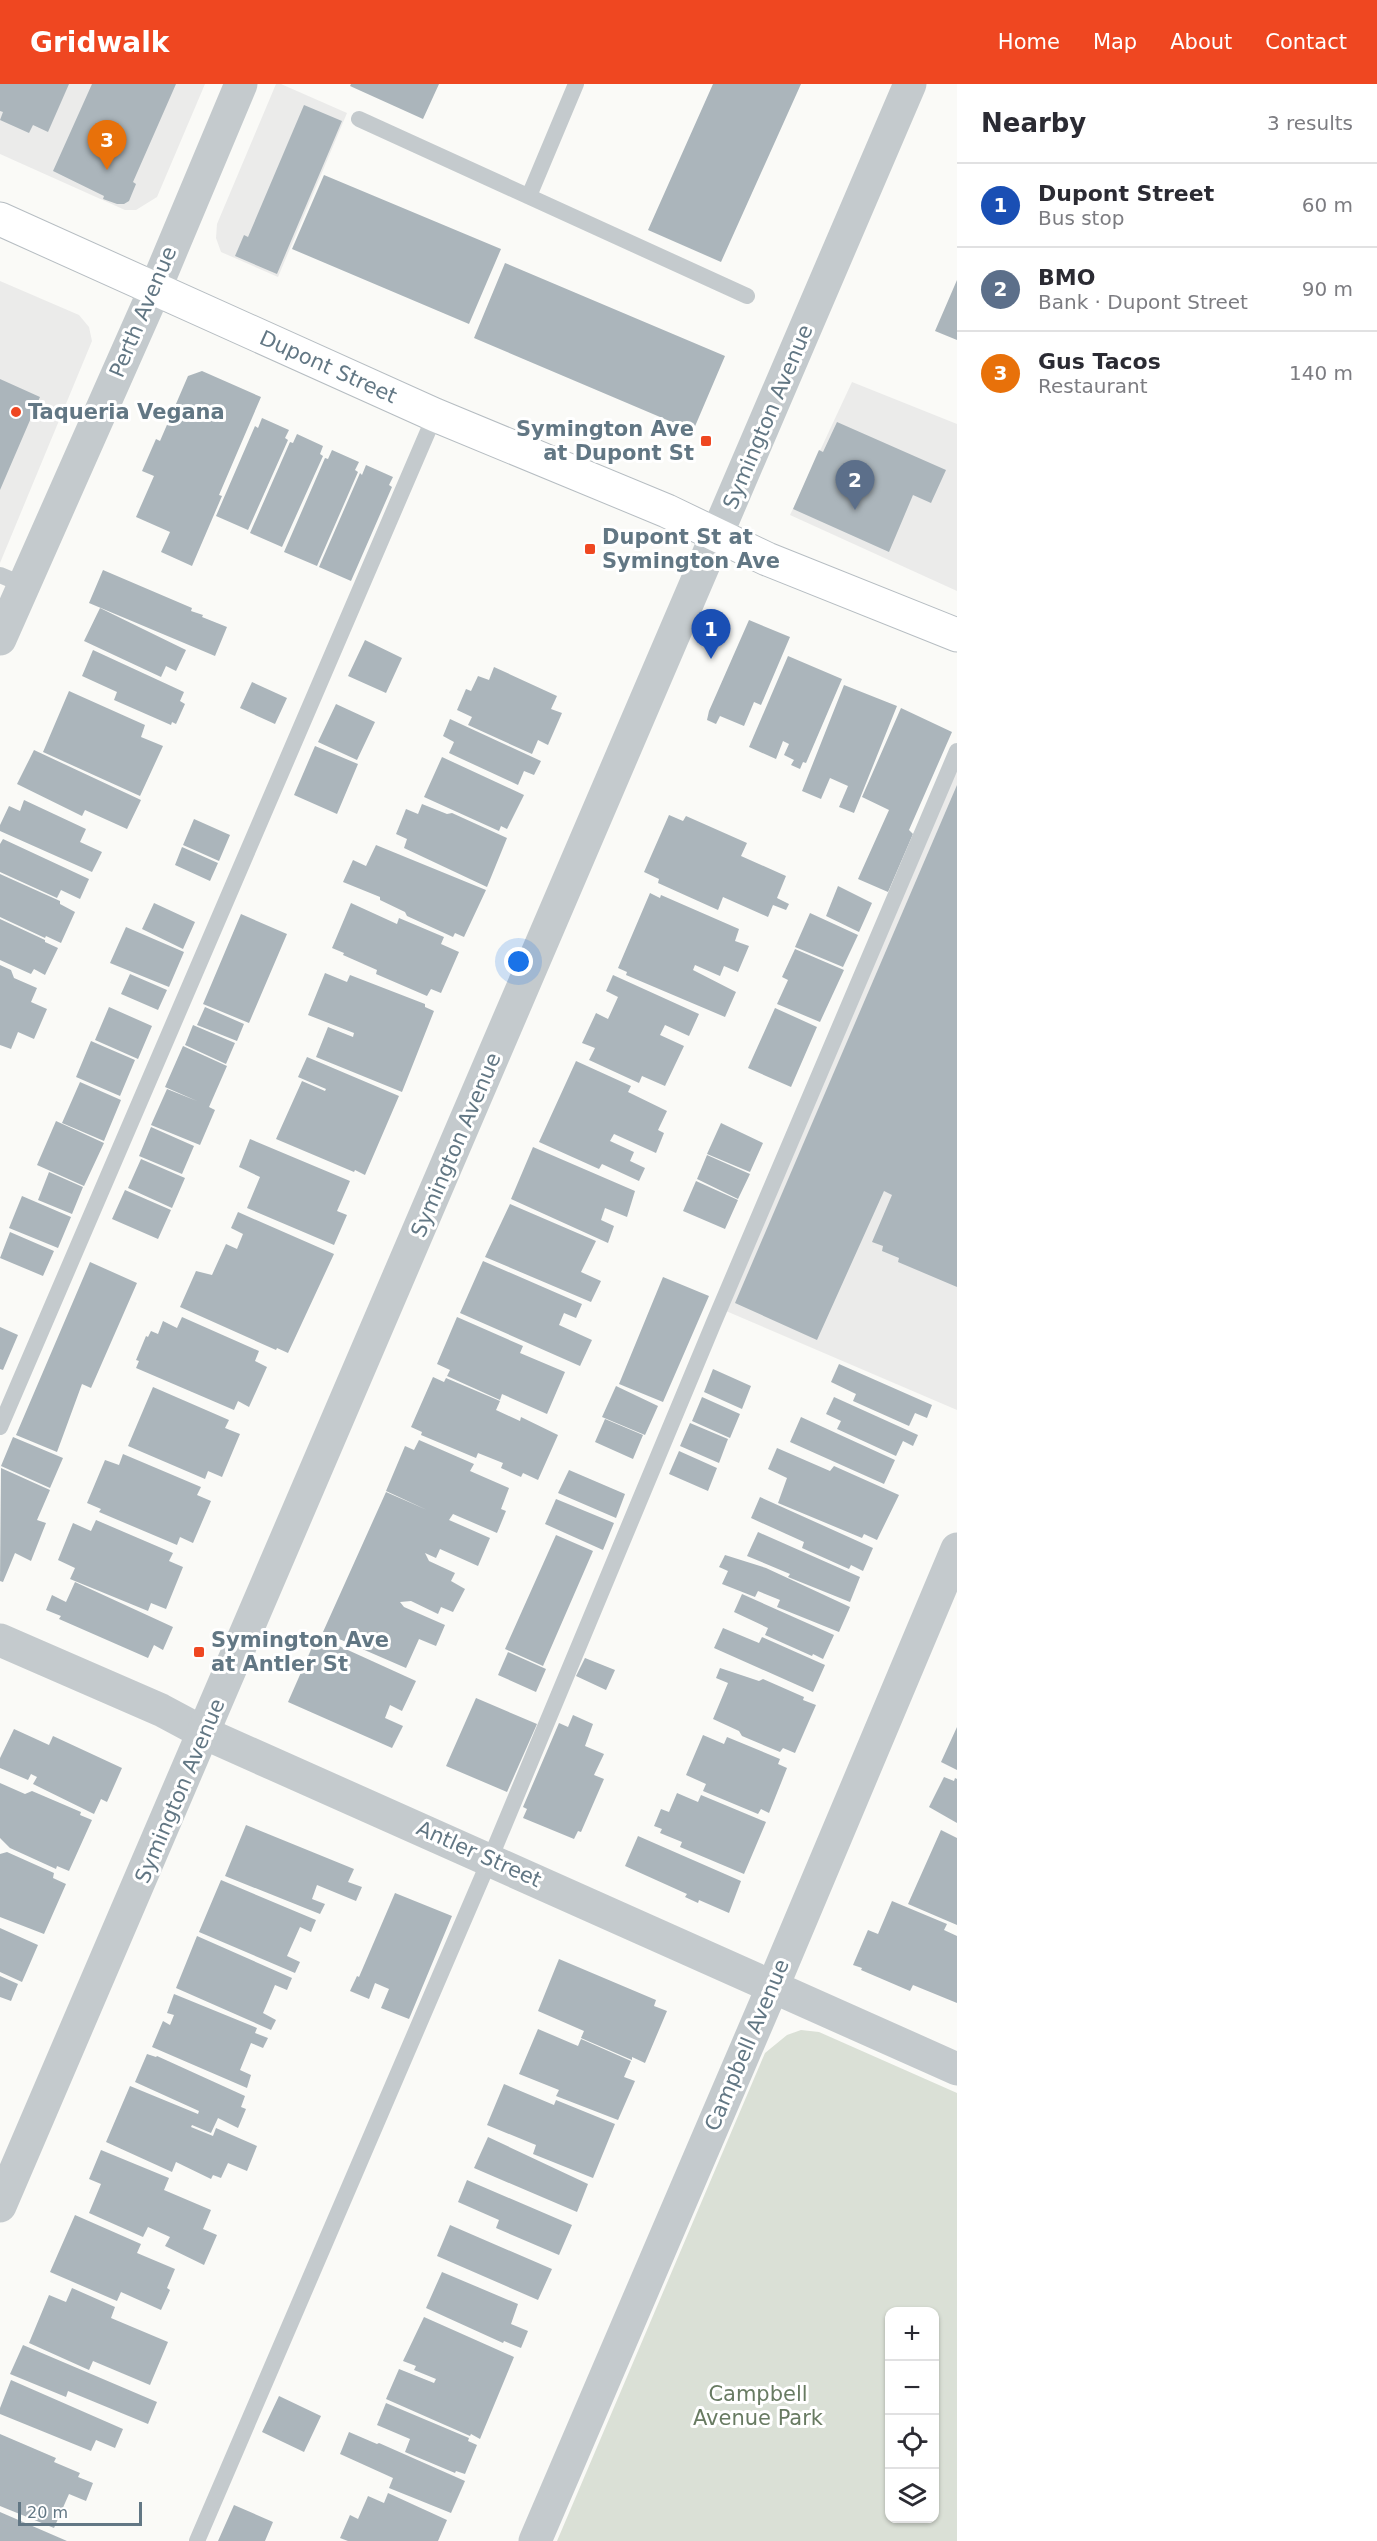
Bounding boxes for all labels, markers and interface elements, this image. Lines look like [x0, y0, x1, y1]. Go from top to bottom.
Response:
text: Gridwalk [30, 26, 169, 59]
text: Home [998, 30, 1060, 54]
text: Map [1093, 30, 1137, 54]
text: About [1170, 30, 1232, 54]
text: Contact [1265, 30, 1347, 54]
text: Nearby [981, 108, 1086, 138]
text: 3 results [1267, 111, 1353, 135]
pin: 3 [88, 120, 126, 170]
text: Dupont Street [1038, 181, 1214, 206]
text: 1 [994, 193, 1007, 217]
text: 60 m [1302, 193, 1353, 217]
text: Bus stop [1038, 206, 1124, 230]
street label: Perth Avenue [105, 243, 181, 381]
text: BMO [1038, 265, 1095, 290]
text: 2 [994, 277, 1007, 301]
text: 90 m [1302, 277, 1353, 301]
text: Bank · Dupont Street [1038, 290, 1248, 314]
street label: Symington Avenue [718, 321, 818, 513]
street label: Dupont Street [256, 326, 401, 408]
text: Gus Tacos [1038, 349, 1161, 374]
text: 3 [994, 361, 1007, 385]
text: 140 m [1289, 361, 1353, 385]
text: Restaurant [1038, 374, 1148, 398]
place label: Taqueria Vegana [28, 400, 225, 424]
marker: Taqueria Vegana [9, 405, 23, 419]
place label: Symington Ave at Dupont St [516, 417, 694, 465]
marker: Symington Ave at Dupont St [699, 434, 713, 448]
pin: 2 [836, 460, 874, 510]
place label: Dupont St at Symington Ave [602, 525, 780, 573]
marker: Dupont St at Symington Ave [583, 542, 597, 556]
pin: 1 [692, 610, 730, 659]
your location [504, 947, 533, 976]
street label: Symington Avenue [406, 1049, 506, 1241]
place label: Symington Ave at Antler St [211, 1628, 389, 1676]
marker: Symington Ave at Antler St [192, 1645, 206, 1659]
street label: Symington Avenue [130, 1695, 230, 1887]
street label: Antler Street [413, 1816, 545, 1892]
street label: Campbell Avenue [700, 1956, 794, 2134]
map controls [885, 2307, 939, 2523]
button: + [885, 2307, 939, 2361]
button: − [885, 2361, 939, 2415]
park label: Campbell Avenue Park [693, 2382, 824, 2430]
button: locate [885, 2415, 939, 2469]
button: layers [885, 2469, 939, 2523]
scale bar [18, 2499, 142, 2526]
text: 20 m [27, 2503, 68, 2522]

